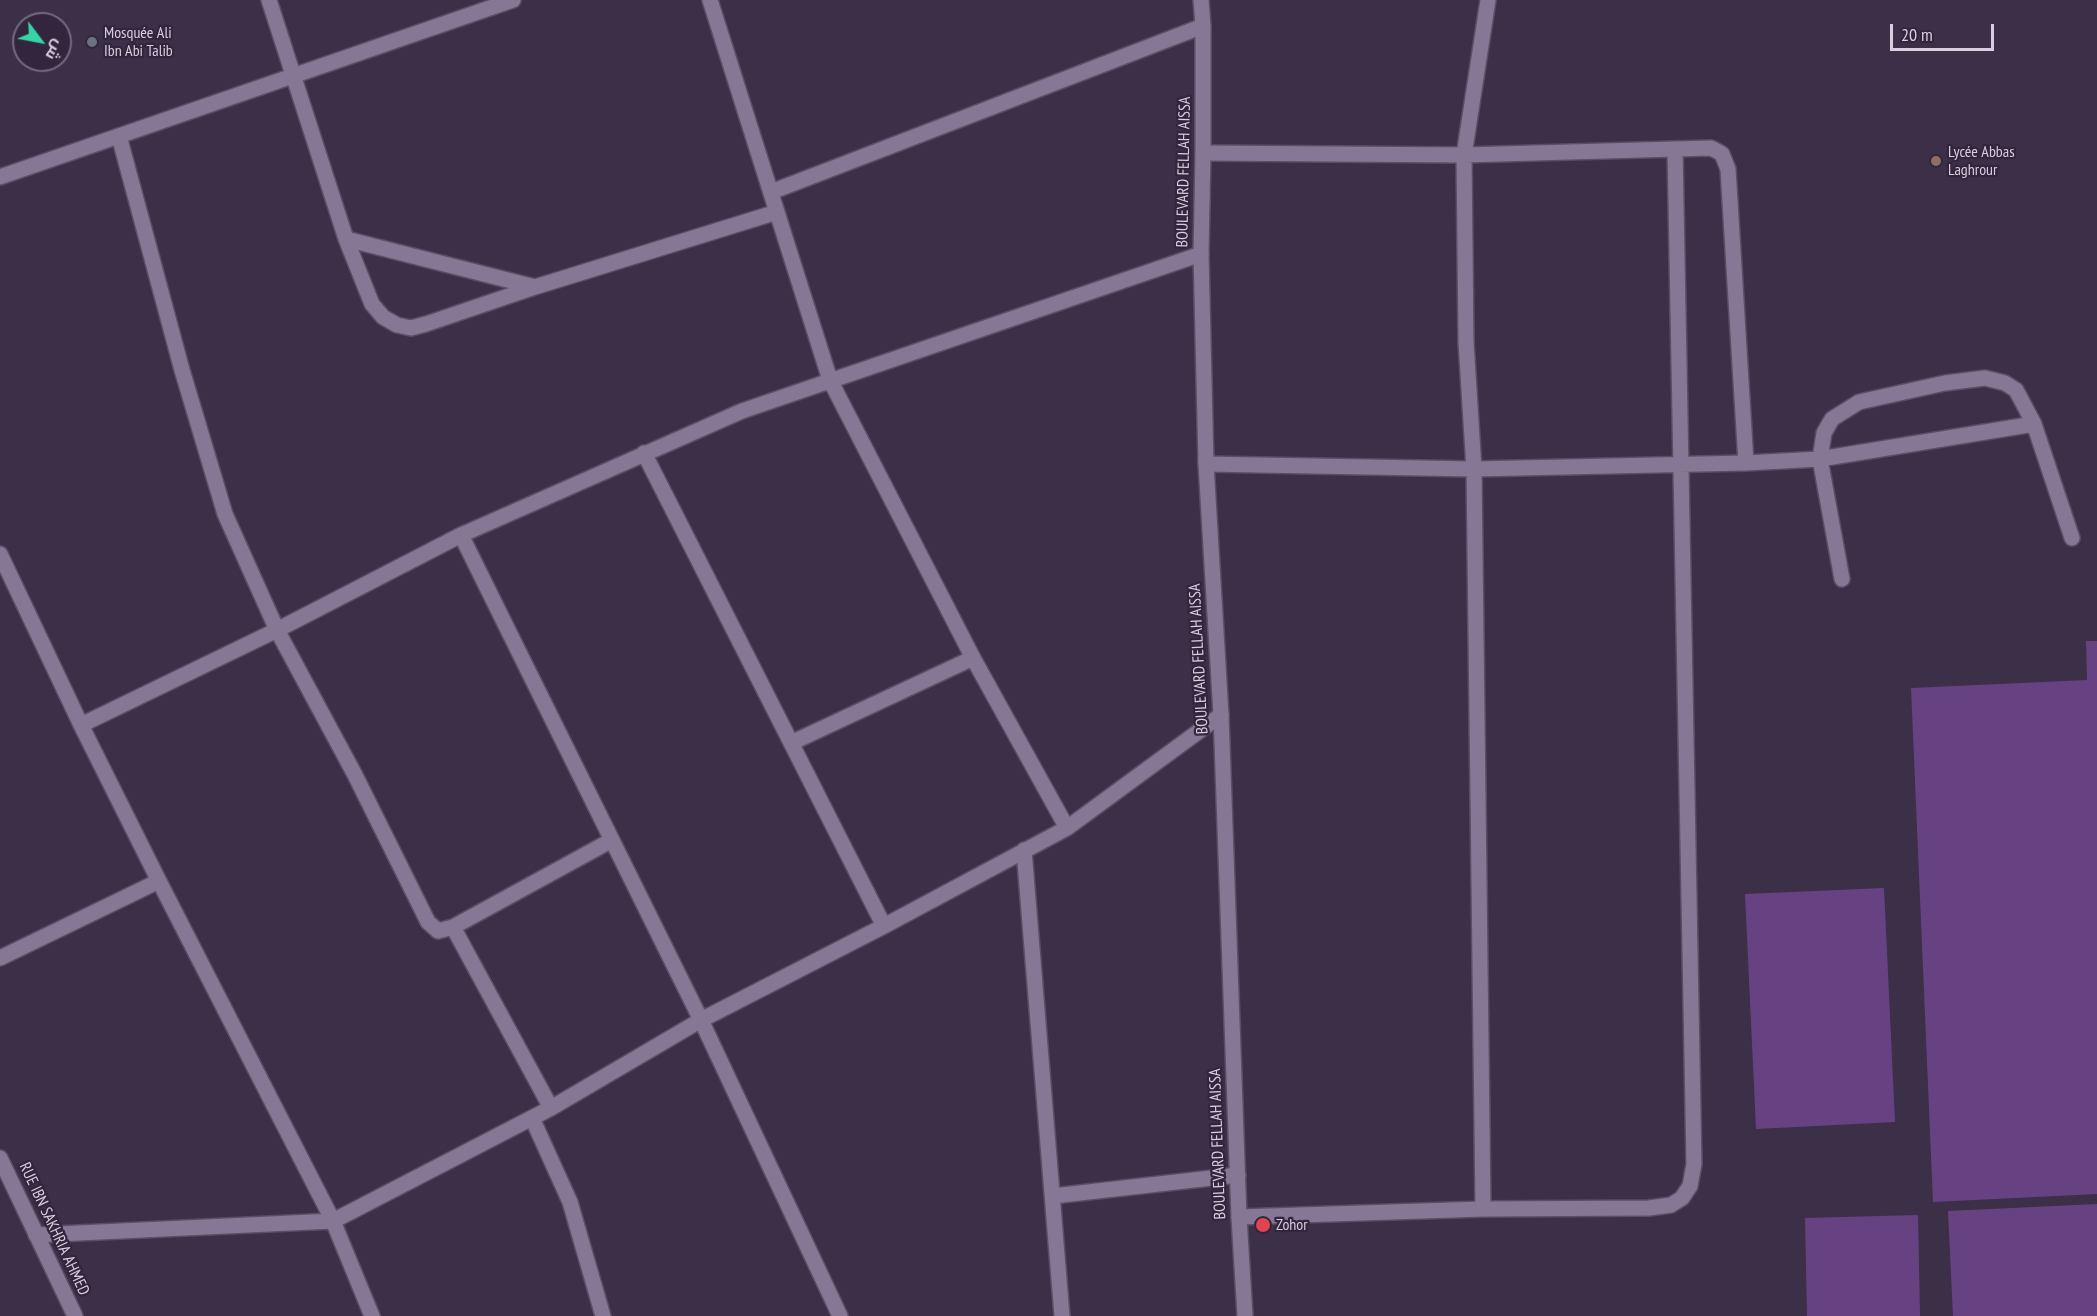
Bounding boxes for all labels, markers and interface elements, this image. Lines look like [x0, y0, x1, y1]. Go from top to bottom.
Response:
north arrow [12, 12, 72, 72]
scale bar [1893, 12, 1996, 50]
place label: Mosquée Ali Ibn Abi Talib [104, 23, 173, 61]
text: 20 m [1901, 23, 1933, 46]
marker: Mosquée Ali Ibn Abi Talib [85, 35, 99, 49]
text: ش [42, 36, 69, 64]
street label: BOULEVARD FELLAH AISSA [1173, 96, 1195, 248]
place label: Lycée Abbas Laghrour [1948, 142, 2015, 180]
marker: Lycée Abbas Laghrour [1929, 154, 1943, 168]
street label: BOULEVARD FELLAH AISSA [1185, 583, 1213, 735]
street label: BOULEVARD FELLAH AISSA [1206, 1068, 1230, 1220]
street label: RUE IBN SAKHRIA AHMED [15, 1160, 93, 1298]
place label: Zohor [1276, 1215, 1308, 1235]
marker: Zohor [1254, 1216, 1272, 1234]

